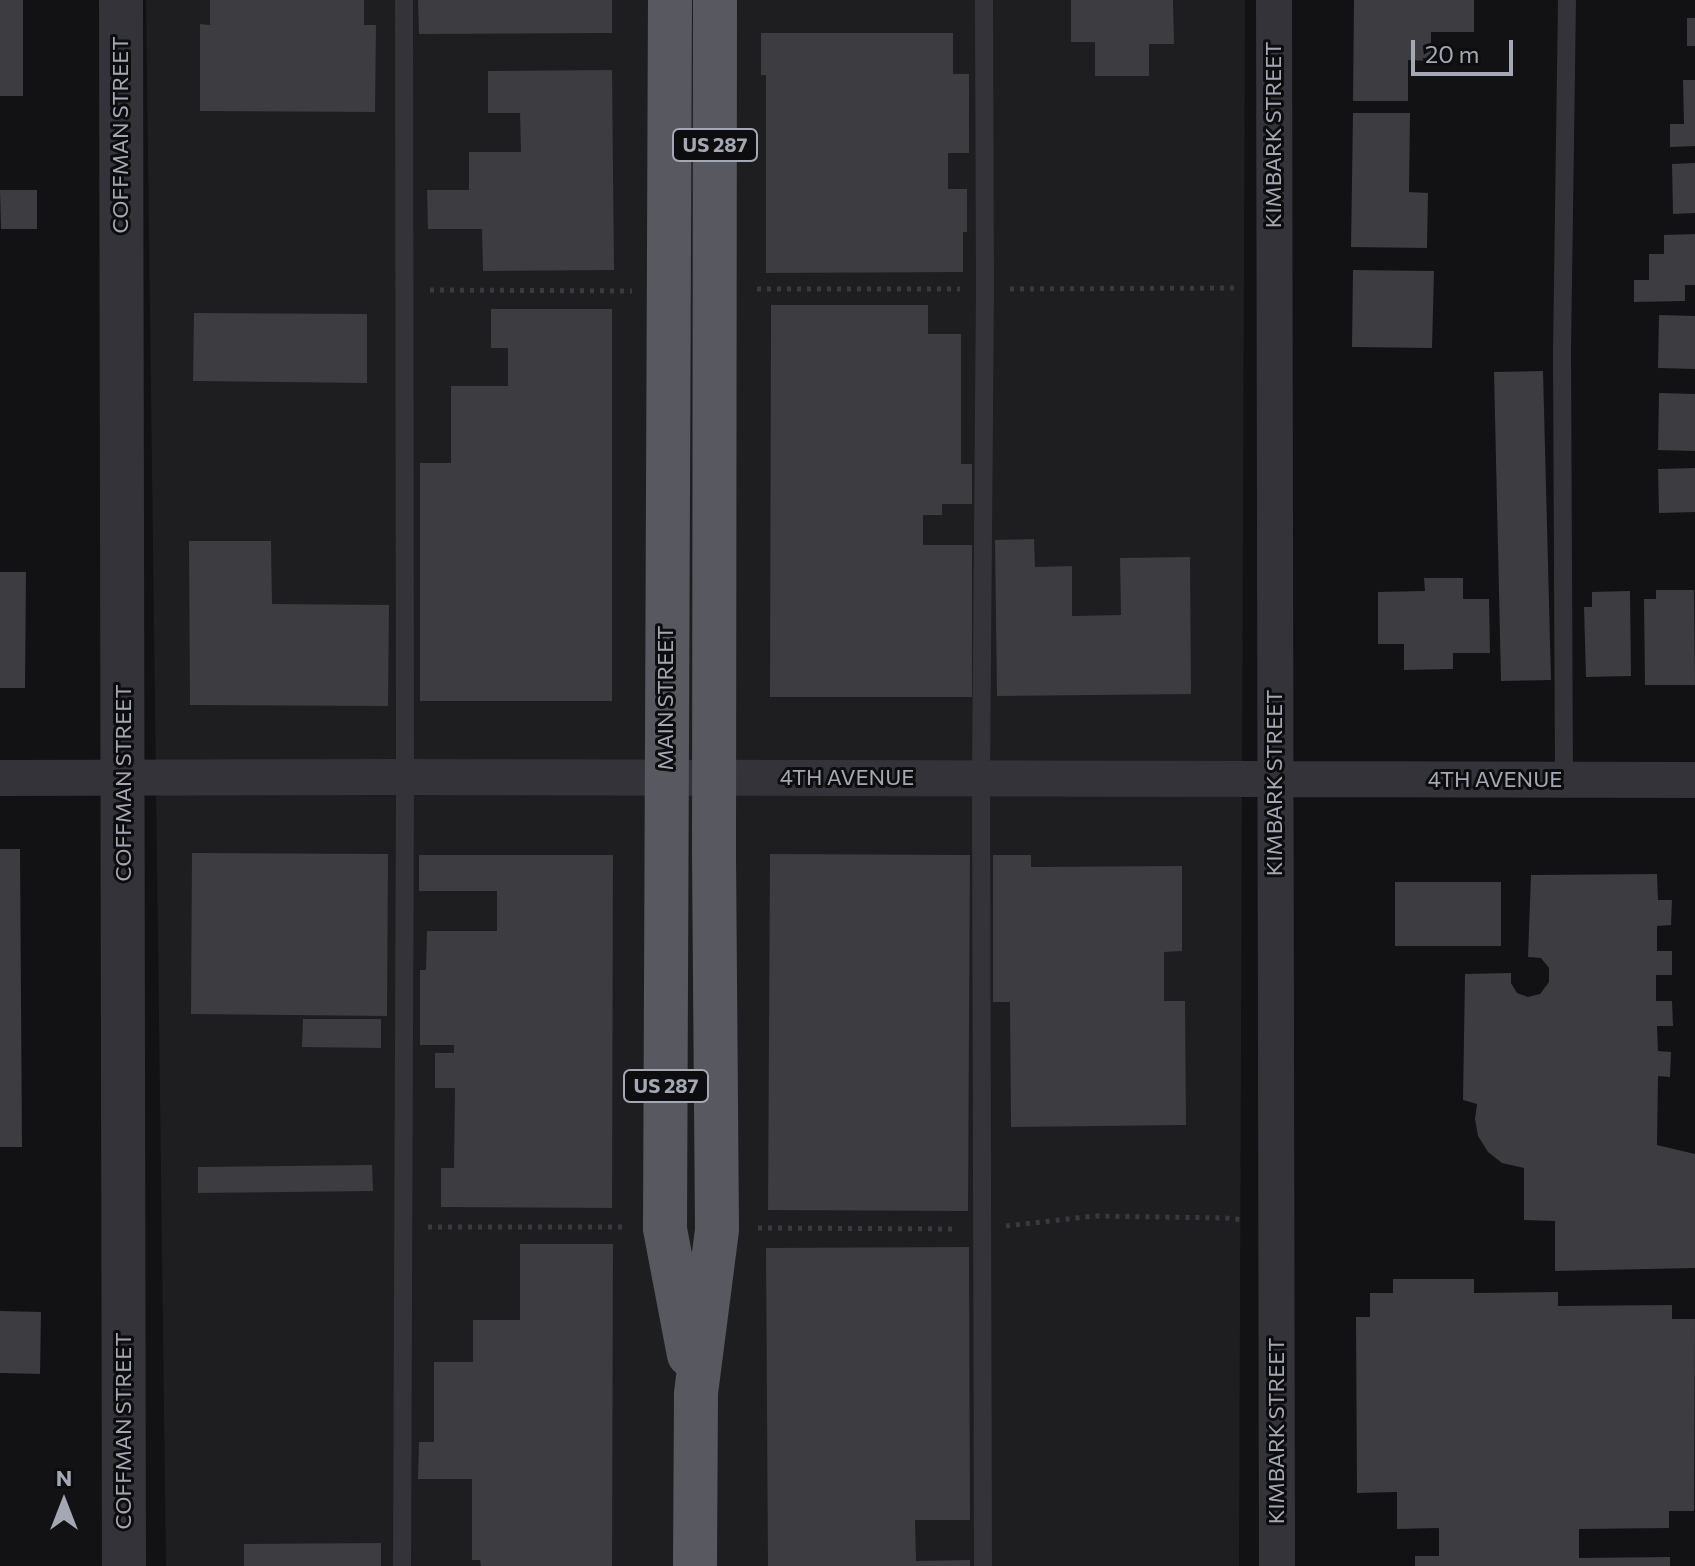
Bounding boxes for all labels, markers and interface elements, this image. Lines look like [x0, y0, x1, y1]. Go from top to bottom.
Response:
scale bar [1415, 24, 1517, 74]
street label: COFFMAN STREET [108, 36, 134, 234]
text: 20 m [1425, 39, 1479, 68]
street label: KIMBARK STREET [1261, 42, 1287, 228]
road number: US 287 [673, 129, 757, 161]
street label: MAIN STREET [653, 626, 679, 770]
street label: COFFMAN STREET [111, 684, 137, 882]
street label: KIMBARK STREET [1262, 690, 1288, 876]
street label: 4TH AVENUE [780, 765, 914, 791]
street label: 4TH AVENUE [1428, 767, 1562, 793]
road number: US 287 [624, 1070, 708, 1102]
street label: COFFMAN STREET [111, 1332, 137, 1530]
street label: KIMBARK STREET [1264, 1338, 1290, 1524]
north arrow [24, 1462, 104, 1542]
text: N [56, 1464, 72, 1491]

